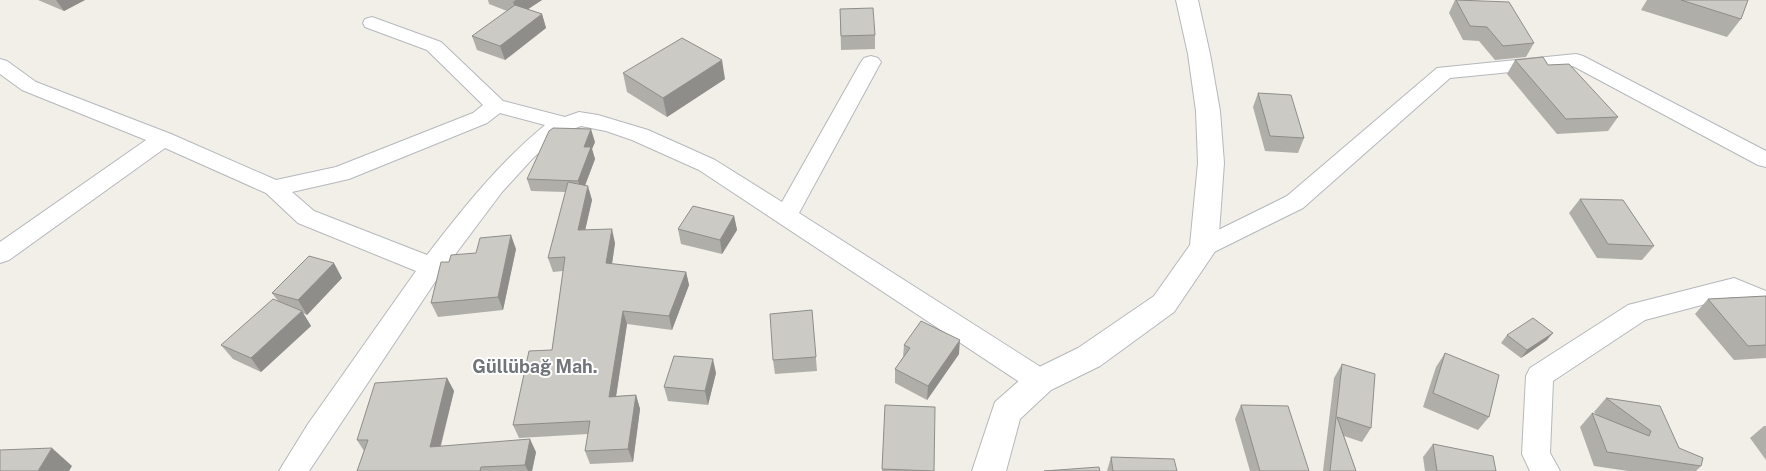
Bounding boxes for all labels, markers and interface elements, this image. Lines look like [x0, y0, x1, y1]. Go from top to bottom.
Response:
district label: Güllübağ Mah. [472, 356, 598, 377]

